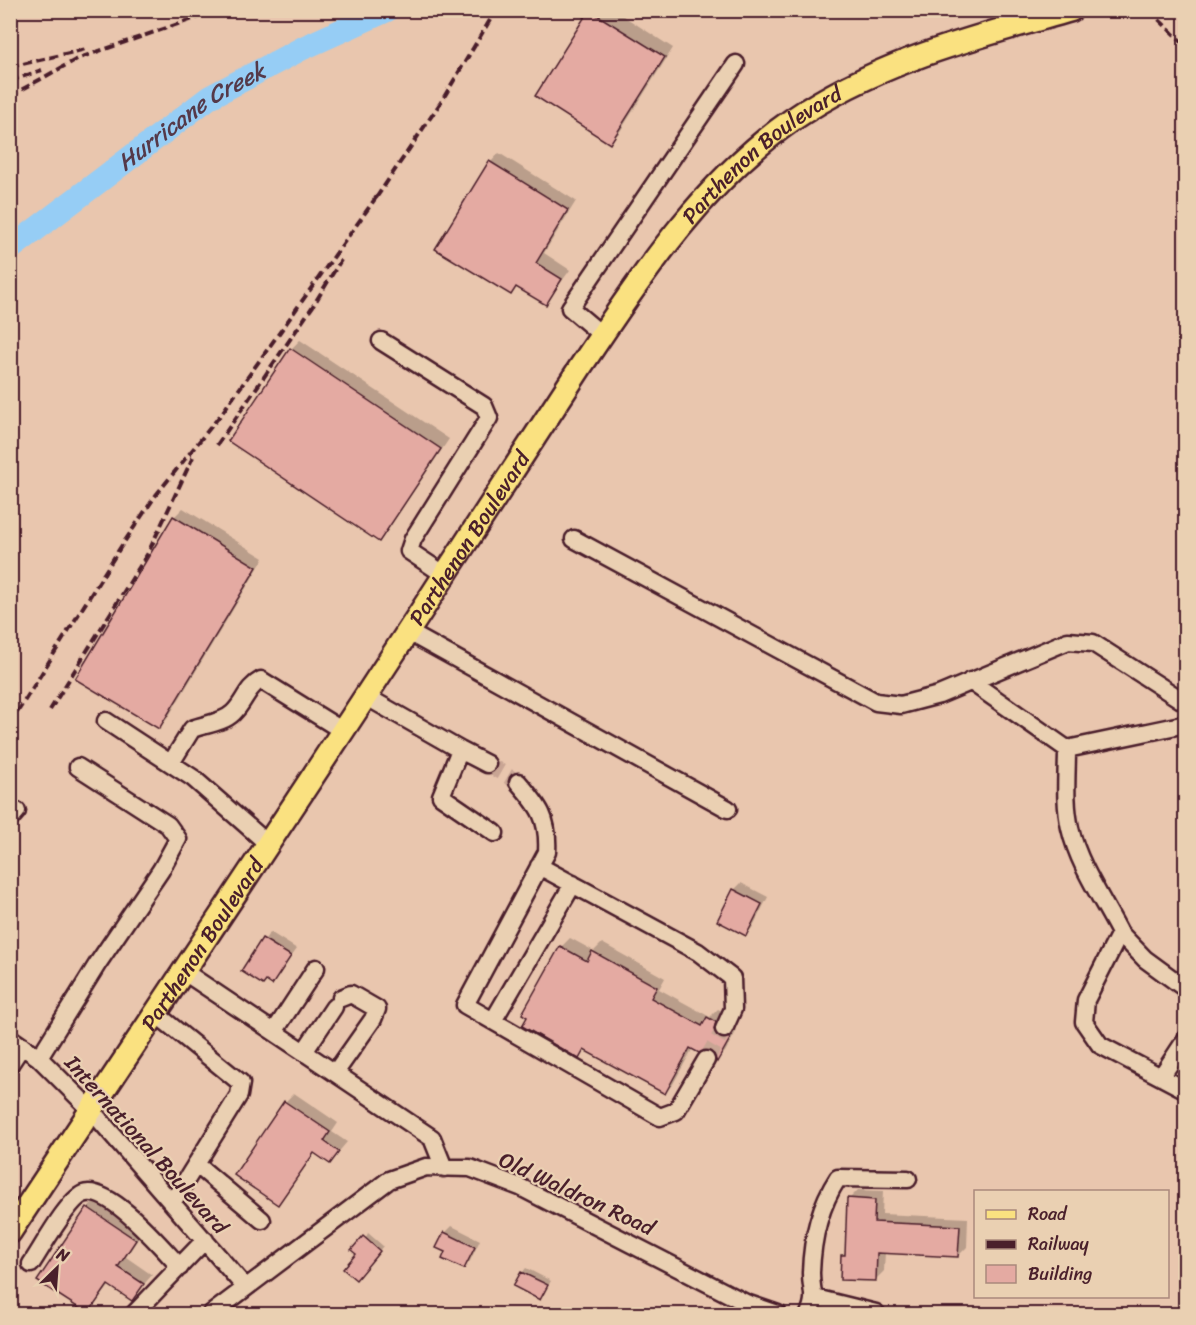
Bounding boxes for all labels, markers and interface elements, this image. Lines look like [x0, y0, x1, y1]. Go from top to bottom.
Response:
water label: Hurricane Creek [107, 50, 274, 182]
street label: Parthenon Boulevard [671, 74, 850, 233]
street label: Parthenon Boulevard [398, 442, 541, 634]
street label: Parthenon Boulevard [130, 848, 275, 1039]
street label: International Boulevard [54, 1045, 239, 1244]
street label: Old Waldron Road [492, 1140, 663, 1247]
legend [974, 1190, 1169, 1298]
text: Road [1028, 1198, 1068, 1230]
text: Railway [1028, 1228, 1090, 1260]
north arrow [27, 1238, 87, 1298]
text: N [51, 1239, 75, 1271]
text: Building [1028, 1258, 1092, 1290]

